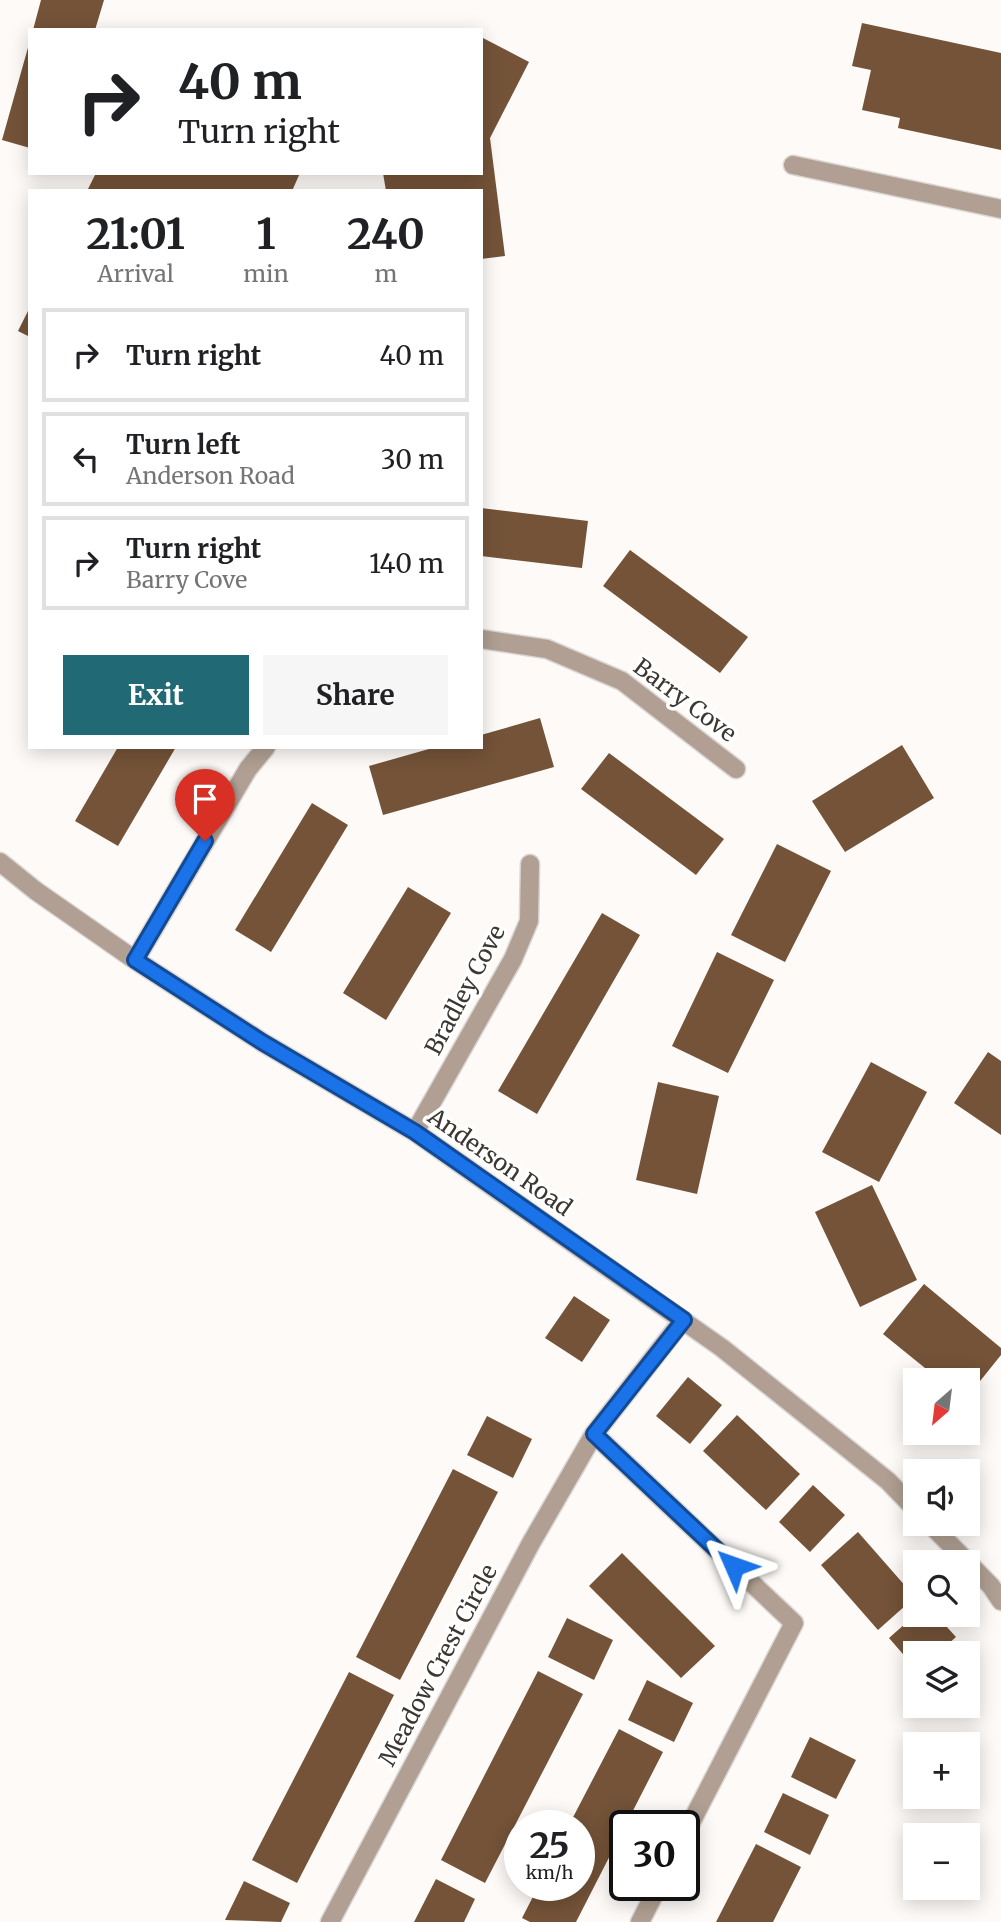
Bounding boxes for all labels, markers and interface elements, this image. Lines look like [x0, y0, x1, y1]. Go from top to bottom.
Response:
text: 40 m [178, 51, 302, 112]
icon: right [63, 56, 154, 147]
text: Turn right [178, 112, 340, 152]
text: 21:01 [86, 208, 185, 260]
text: 1 [256, 208, 276, 260]
text: 240 [347, 208, 425, 260]
text: Arrival [97, 259, 174, 288]
text: min [243, 259, 289, 288]
text: m [374, 259, 397, 288]
icon: right [67, 336, 105, 374]
text: Turn right [126, 339, 261, 372]
text: 40 m [380, 339, 444, 372]
text: Turn left [126, 428, 240, 461]
icon: left [67, 440, 105, 478]
text: 30 m [381, 443, 444, 476]
text: Anderson Road [126, 461, 295, 490]
text: Turn right [126, 532, 261, 565]
icon: right [67, 544, 105, 582]
text: 140 m [369, 547, 444, 580]
text: Barry Cove [126, 565, 247, 594]
street label: Barry Cove [628, 652, 742, 748]
button: Exit [63, 655, 249, 735]
button: Share [263, 655, 448, 735]
pin [175, 769, 235, 841]
icon: arrive [186, 780, 224, 818]
street label: Bradley Cove [418, 920, 511, 1060]
street label: Anderson Road [422, 1101, 578, 1222]
north arrow [903, 1368, 980, 1446]
map controls [903, 1368, 980, 1900]
button: sound [903, 1459, 980, 1536]
position arrow [697, 1529, 771, 1603]
button: search [903, 1550, 980, 1627]
street label: Meadow Crest Circle [372, 1559, 503, 1771]
button: layers [903, 1641, 980, 1718]
button: + [903, 1732, 980, 1809]
speed limit sign: 30 [609, 1810, 700, 1901]
button: − [903, 1823, 980, 1900]
text: 25 [529, 1824, 570, 1868]
text: km/h [526, 1861, 573, 1884]

